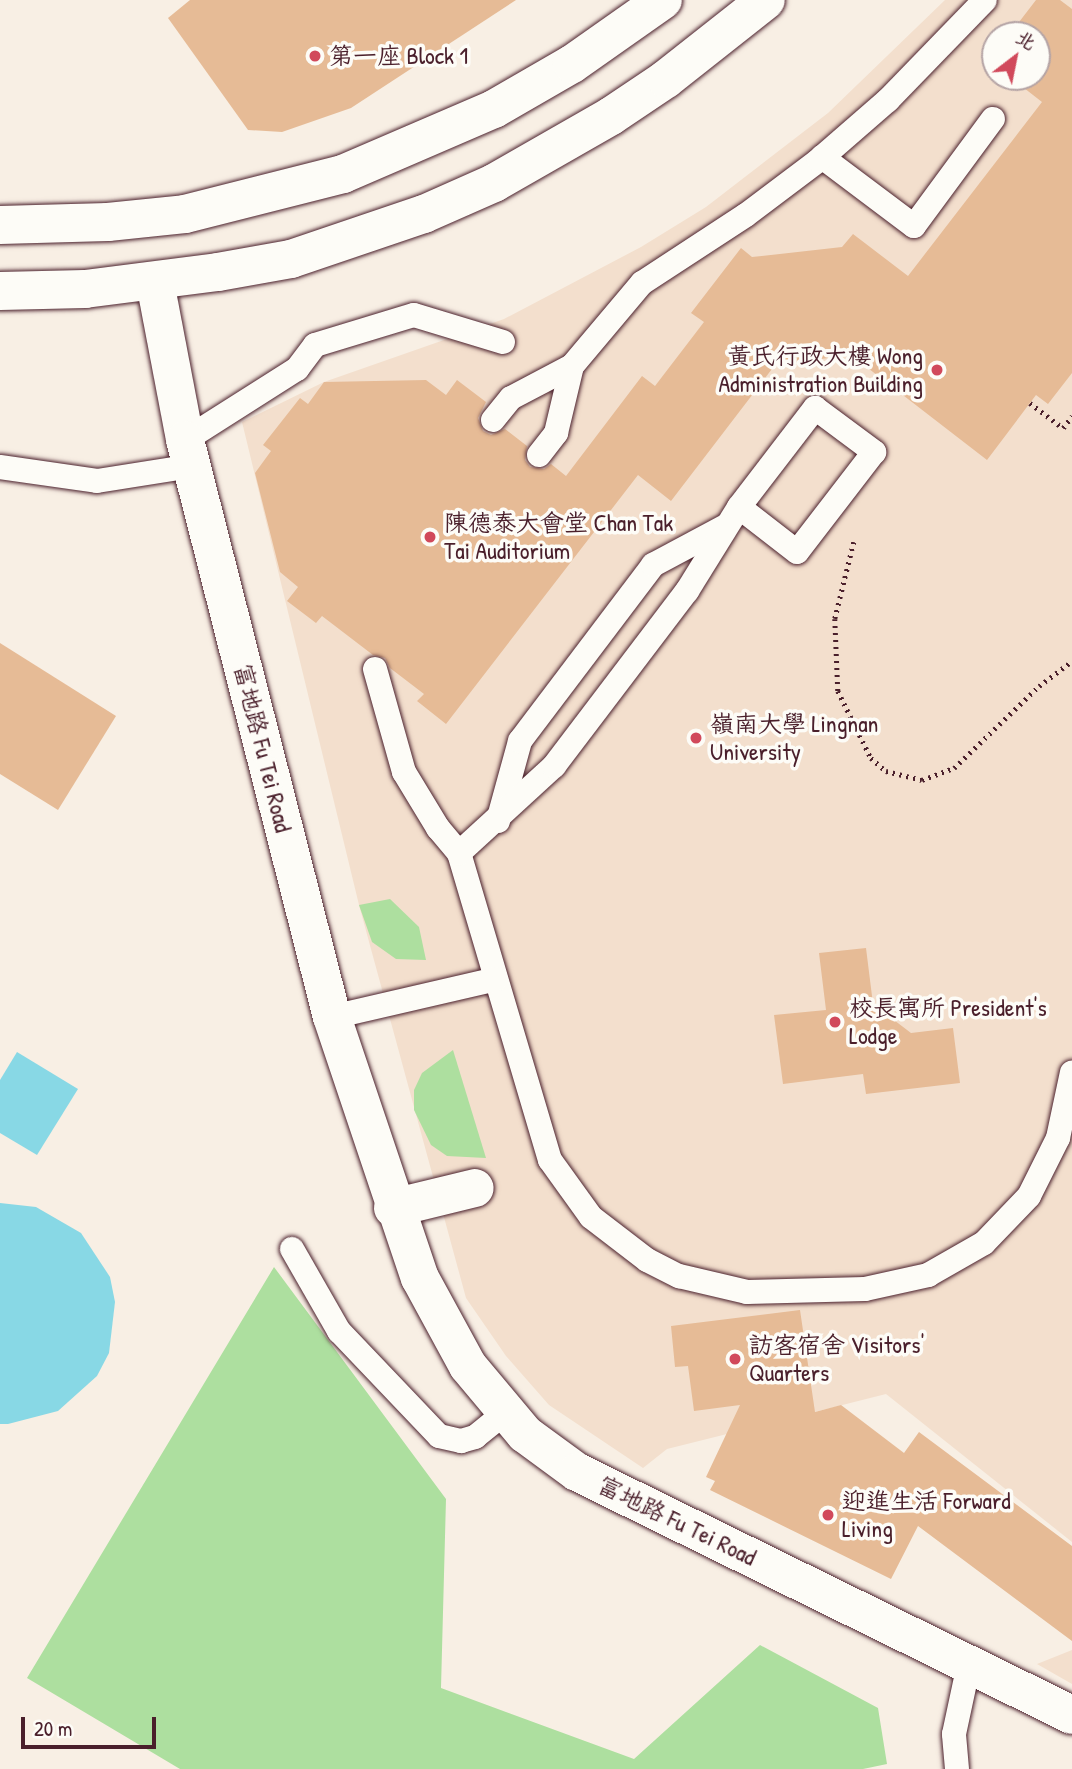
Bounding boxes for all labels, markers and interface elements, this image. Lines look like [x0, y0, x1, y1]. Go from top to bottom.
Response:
north arrow [981, 21, 1051, 91]
text: 北 [1011, 24, 1041, 56]
place label: 第一座 Block 1 [329, 42, 468, 70]
marker: 第一座 Block 1 [307, 48, 323, 64]
place label: 黃氏行政大樓 Wong Administration Building [718, 342, 923, 398]
marker: 黃氏行政大樓 Wong Administration Building [929, 362, 945, 378]
place label: 陳德泰大會堂 Chan Tak Tai Auditorium [444, 509, 673, 565]
marker: 陳德泰大會堂 Chan Tak Tai Auditorium [422, 529, 438, 545]
street label: 富地路 Fu Tei Road [228, 661, 298, 835]
place label: 嶺南大學 Lingnan University [710, 710, 878, 766]
marker: 嶺南大學 Lingnan University [688, 730, 704, 746]
place label: 校長寓所 President's Lodge [849, 994, 1047, 1050]
marker: 校長寓所 President's Lodge [827, 1014, 843, 1030]
place label: 訪客宿舍 Visitors' Quarters [749, 1331, 924, 1387]
marker: 訪客宿舍 Visitors' Quarters [727, 1351, 743, 1367]
street label: 富地路 Fu Tei Road [593, 1470, 761, 1572]
place label: 迎進生活 Forward Living [842, 1487, 1011, 1543]
marker: 迎進生活 Forward Living [820, 1507, 836, 1523]
scale bar [24, 1702, 159, 1746]
text: 20 m [34, 1714, 72, 1743]

